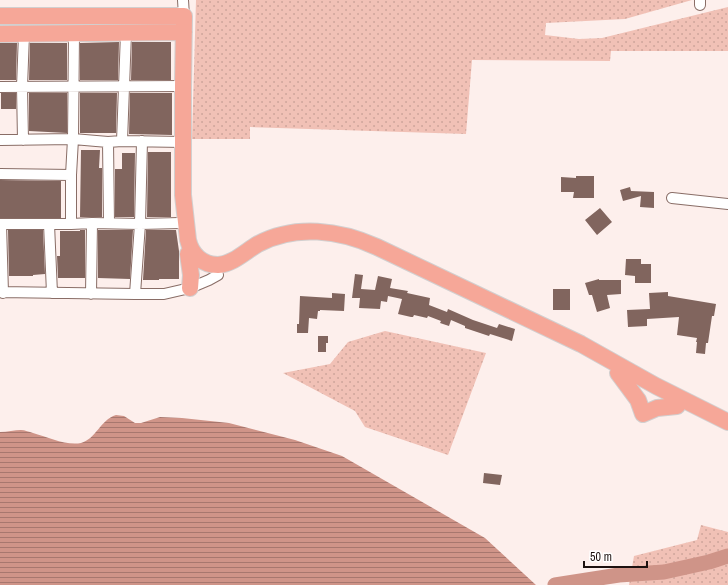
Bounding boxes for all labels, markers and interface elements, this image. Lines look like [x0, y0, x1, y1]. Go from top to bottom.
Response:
scale bar [584, 543, 647, 569]
text: 50 m [590, 549, 612, 565]

